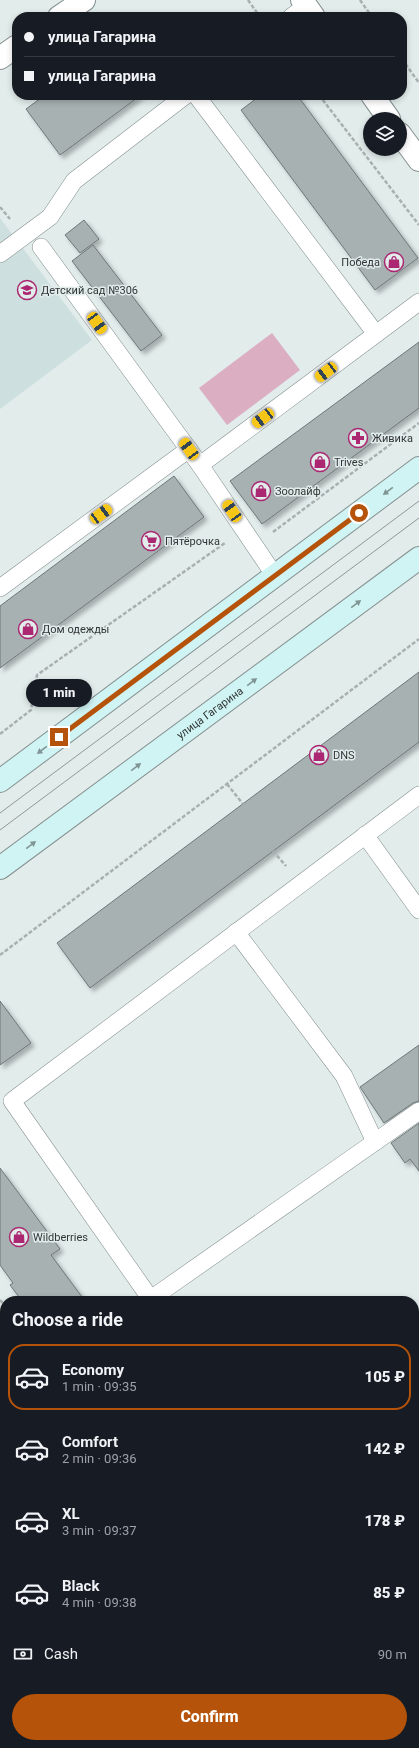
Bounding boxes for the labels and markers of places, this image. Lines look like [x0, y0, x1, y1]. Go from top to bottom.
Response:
shop icon: Победа [383, 251, 405, 273]
place label: Победа [341, 256, 380, 269]
school or university icon: Детский сад №306 [16, 279, 38, 301]
place label: Детский сад №306 [41, 284, 138, 297]
pharmacy icon: Живика [347, 427, 369, 449]
place label: Живика [372, 432, 413, 445]
shop icon: Trives [309, 451, 331, 473]
place label: Trives [334, 456, 364, 469]
shop icon: Зоолайф [250, 480, 272, 502]
place label: Зоолайф [275, 485, 321, 498]
supermarket icon: Пятёрочка [140, 530, 162, 552]
place label: Пятёрочка [165, 535, 220, 548]
shop icon: Дом одежды [17, 618, 39, 640]
place label: Дом одежды [42, 623, 109, 636]
shop icon: DNS [308, 744, 330, 766]
place label: DNS [333, 749, 355, 762]
shop icon: Wildberries [8, 1226, 30, 1248]
place label: Wildberries [33, 1231, 88, 1244]

